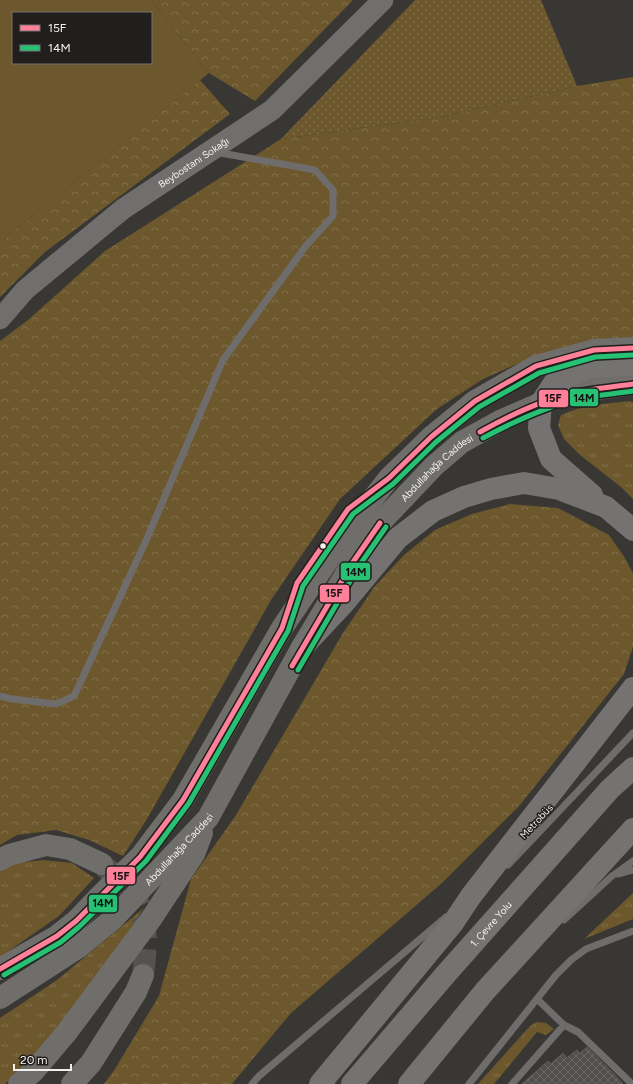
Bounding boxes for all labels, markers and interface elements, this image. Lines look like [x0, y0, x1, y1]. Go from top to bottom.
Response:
legend [12, 12, 152, 64]
text: 15F [48, 21, 67, 35]
text: 14M [48, 41, 71, 55]
street label: Beybostanı Sokağı [156, 134, 232, 191]
line badge: 14M [569, 388, 599, 407]
line badge: 15F [538, 389, 569, 408]
text: 15F [544, 392, 562, 405]
text: 14M [573, 392, 595, 405]
street label: Abdullahağa Caddesi [398, 431, 475, 504]
unlabelled marker [318, 541, 328, 551]
line badge: 14M [340, 562, 371, 581]
text: 14M [345, 566, 367, 579]
line badge: 15F [319, 584, 350, 603]
text: 15F [325, 587, 343, 600]
street label: Metrobüs [517, 801, 556, 841]
street label: Abdullahağa Caddesi [142, 811, 216, 888]
line badge: 15F [106, 866, 136, 885]
text: 15F [112, 870, 130, 883]
line badge: 14M [88, 894, 118, 913]
text: 14M [92, 897, 114, 910]
street label: 1. Çevre Yolu [467, 898, 515, 950]
scale bar [14, 1046, 71, 1072]
text: 20 m [20, 1053, 48, 1067]

